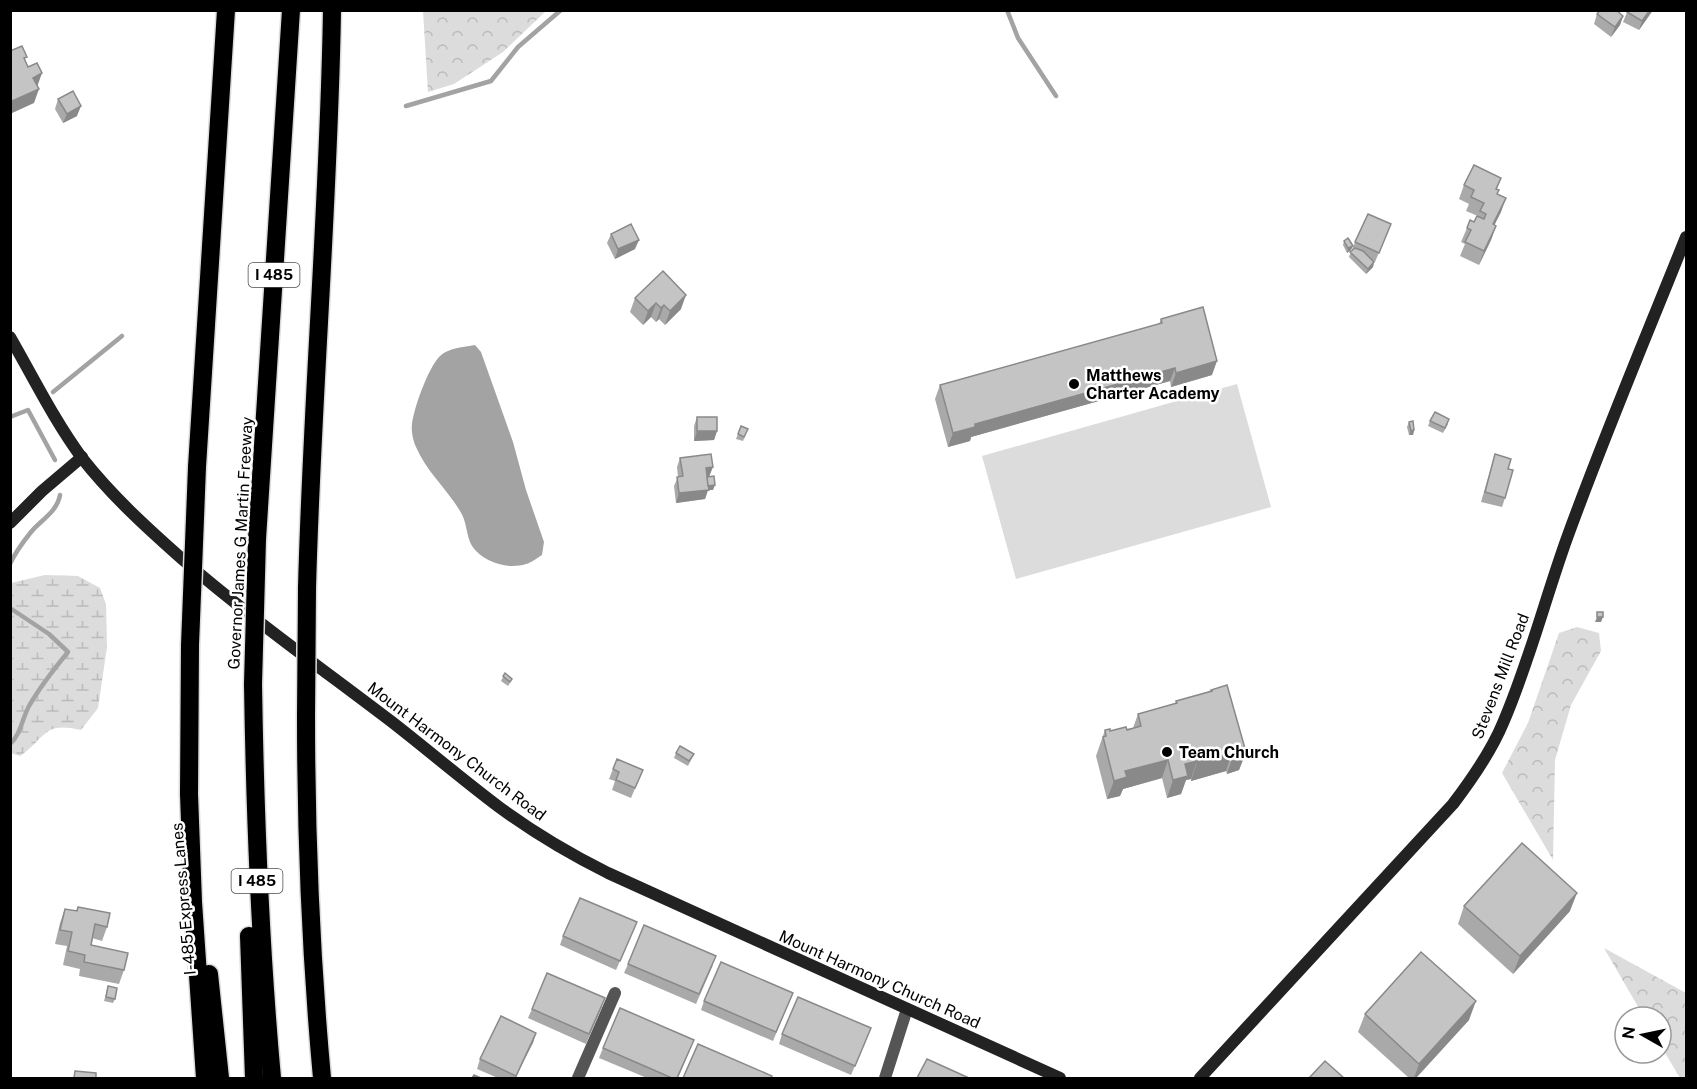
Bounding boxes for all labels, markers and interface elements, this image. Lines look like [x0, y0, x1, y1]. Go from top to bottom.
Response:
road number: I 485 [248, 263, 300, 287]
place label: Matthews Charter Academy [1086, 366, 1219, 403]
marker: Matthews Charter Academy [1067, 377, 1081, 391]
street label: Governor James G Martin Freeway [224, 416, 257, 670]
street label: Stevens Mill Road [1468, 611, 1533, 742]
street label: Mount Harmony Church Road [364, 678, 550, 825]
place label: Team Church [1179, 743, 1279, 762]
marker: Team Church [1160, 745, 1174, 759]
street label: I-485 Express Lanes [167, 822, 200, 976]
road number: I 485 [232, 869, 282, 893]
street label: Mount Harmony Church Road [776, 926, 983, 1033]
north arrow [1613, 1005, 1673, 1065]
text: N [1618, 1025, 1639, 1040]

